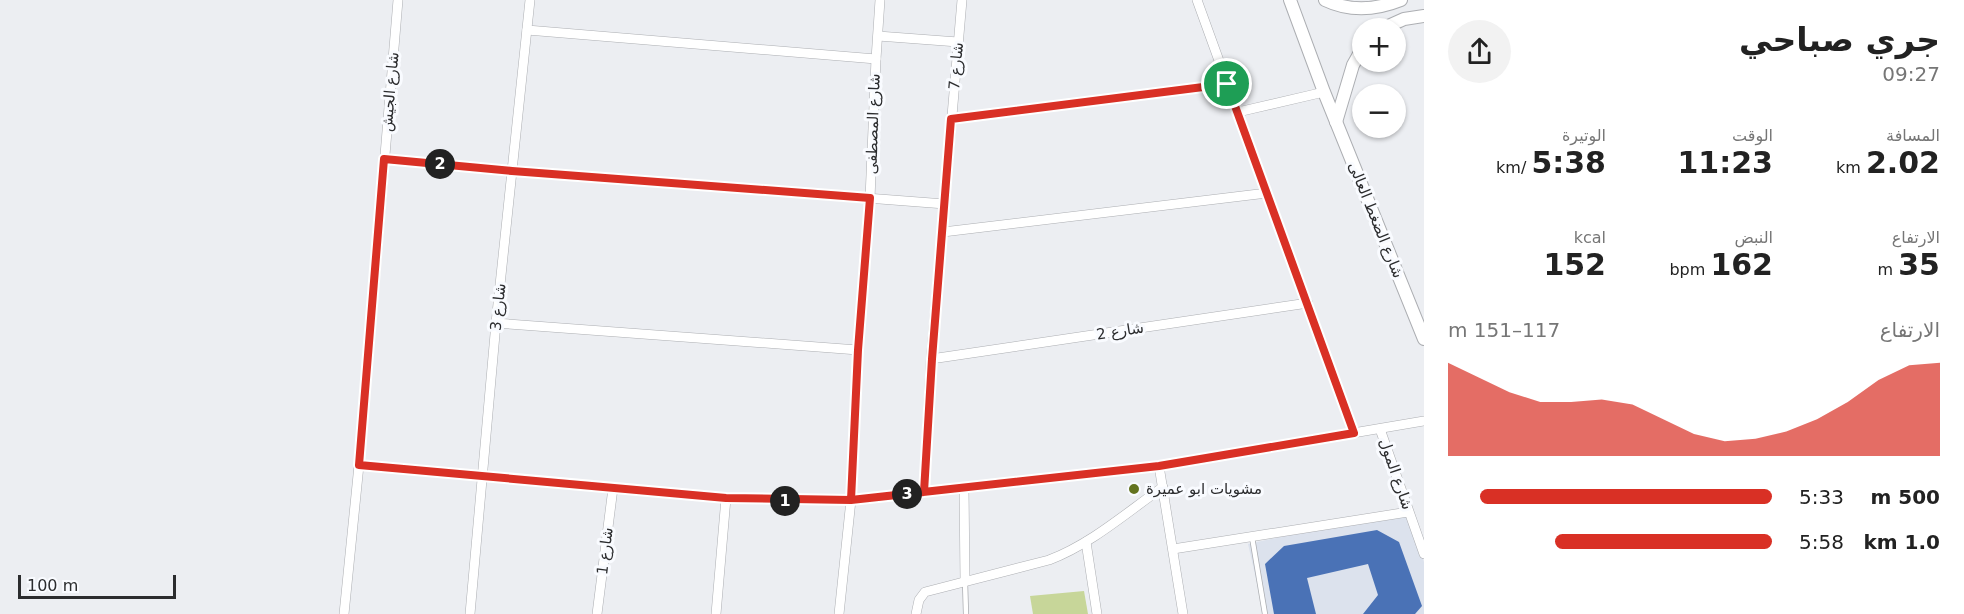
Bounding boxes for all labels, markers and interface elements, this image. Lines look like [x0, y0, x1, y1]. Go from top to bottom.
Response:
map controls [1352, 18, 1406, 138]
button: + [1352, 18, 1406, 72]
button: share [1448, 20, 1511, 83]
text: جري صباحي [1739, 20, 1940, 59]
street label: شارع 7 [945, 41, 967, 91]
street label: شارع الجيش [378, 51, 402, 133]
pin [1201, 58, 1252, 109]
text: 09:27 [1882, 62, 1940, 86]
icon: arrive [1210, 67, 1243, 100]
street label: شارع المصطفى [862, 73, 884, 175]
button: − [1352, 84, 1406, 138]
text: الوتيرة [1562, 126, 1606, 145]
text: الوقت [1732, 126, 1773, 145]
text: المسافة [1886, 126, 1940, 145]
text: 5:38 [1531, 145, 1606, 180]
text: 11:23 [1678, 145, 1773, 180]
text: 2.02 [1866, 145, 1940, 180]
pin: 2 [425, 149, 455, 179]
text: 2 [434, 154, 446, 173]
text: /km [1496, 158, 1531, 177]
text: km [1836, 158, 1866, 177]
street label: شارع الضغط العالى [1344, 159, 1408, 281]
text: kcal [1574, 228, 1606, 247]
text: النبض [1734, 228, 1773, 247]
text: الارتفاع [1892, 228, 1940, 247]
text: 152 [1543, 247, 1606, 282]
text: 162 [1710, 247, 1773, 282]
text: 35 [1898, 247, 1940, 282]
text: bpm [1669, 260, 1710, 279]
text: m [1878, 260, 1898, 279]
street label: شارع 3 [487, 282, 509, 332]
street label: شارع 2 [1095, 318, 1145, 344]
text: 117–151 m [1448, 318, 1560, 342]
text: الارتفاع [1880, 318, 1940, 342]
street label: شارع المول [1375, 436, 1417, 512]
pin: 3 [892, 479, 922, 509]
place label: مشويات ابو عميرة [1146, 480, 1262, 498]
marker: مشويات ابو عميرة [1127, 482, 1141, 496]
text: 3 [901, 484, 913, 503]
text: 5:33 [1799, 485, 1844, 509]
text: 500 m [1870, 485, 1940, 509]
pin: 1 [770, 486, 800, 516]
text: 1 [779, 491, 791, 510]
street label: شارع 1 [593, 526, 617, 576]
text: 5:58 [1799, 530, 1844, 554]
text: 1.0 km [1863, 530, 1940, 554]
scale bar [18, 572, 176, 600]
text: 100 m [27, 576, 78, 595]

